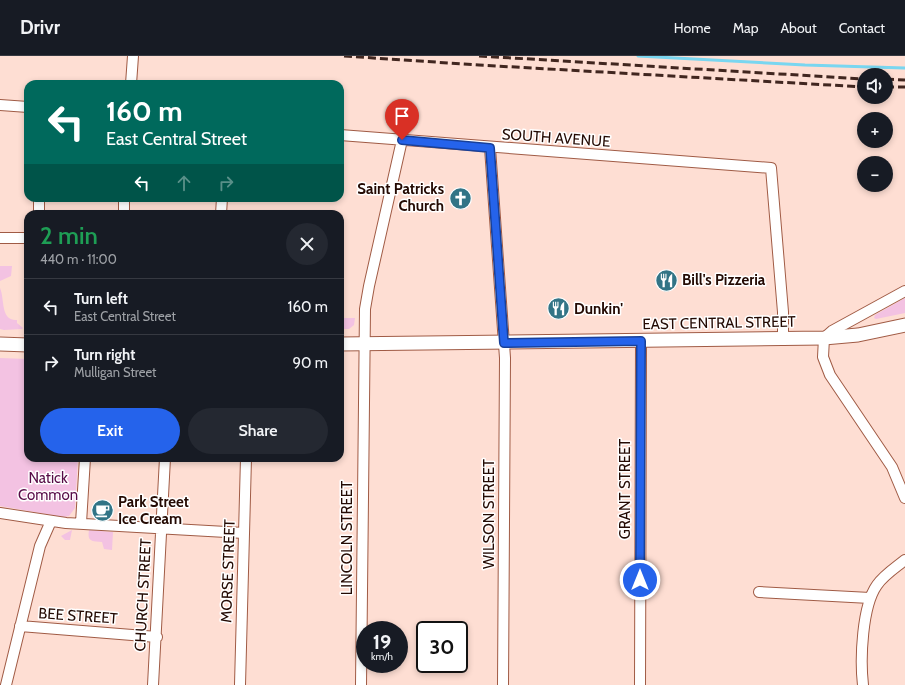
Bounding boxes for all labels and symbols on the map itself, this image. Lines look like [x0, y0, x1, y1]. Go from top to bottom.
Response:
pin [385, 99, 419, 140]
street label: SOUTH AVENUE [501, 125, 611, 151]
place label: Saint Patricks Church [357, 180, 444, 215]
church icon: Saint Patricks Church [447, 185, 473, 211]
restaurant icon: Bill's Pizzeria [653, 267, 679, 293]
place label: Bill's Pizzeria [682, 271, 766, 289]
restaurant icon: Dunkin' [546, 296, 572, 322]
place label: Dunkin' [574, 300, 623, 318]
street label: EAST CENTRAL STREET [642, 313, 796, 333]
street label: GRANT STREET [616, 439, 634, 539]
street label: WILSON STREET [480, 459, 498, 569]
park label: Natick Common [18, 469, 78, 504]
street label: LINCOLN STREET [338, 481, 356, 595]
place label: Park Street Ice Cream [118, 493, 189, 528]
cafe icon: Park Street Ice Cream [89, 498, 115, 524]
street label: MORSE STREET [217, 519, 239, 623]
street label: CHURCH STREET [131, 538, 155, 652]
position arrow [619, 559, 661, 601]
street label: BEE STREET [38, 604, 118, 628]
speed limit sign: 30 [416, 621, 468, 673]

